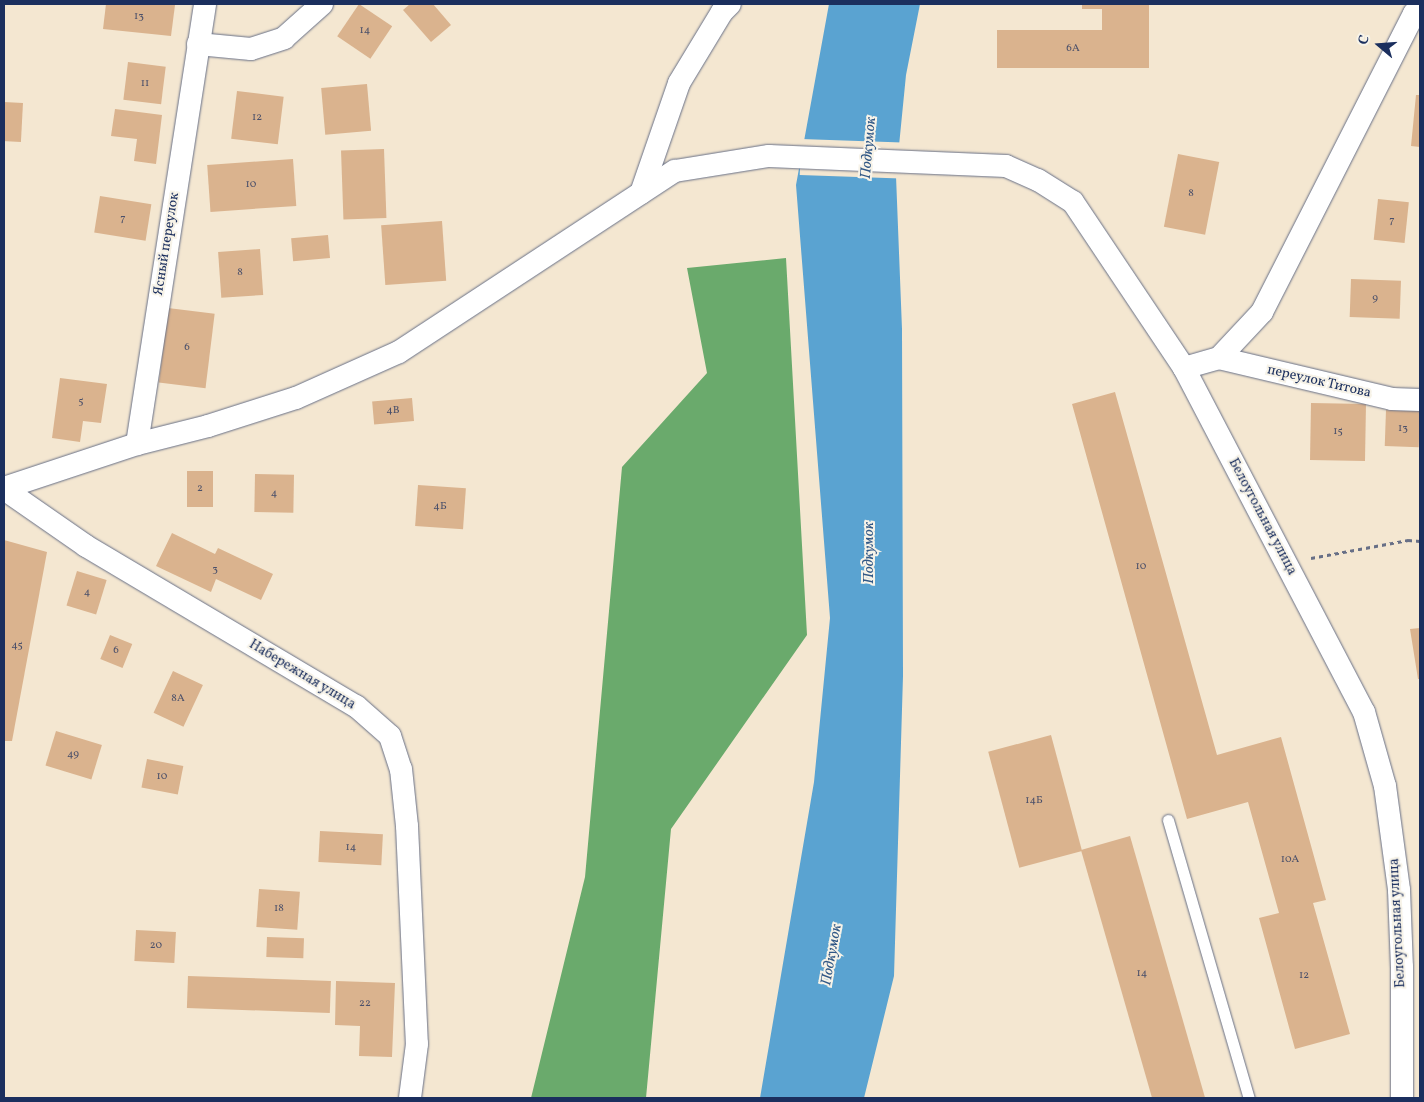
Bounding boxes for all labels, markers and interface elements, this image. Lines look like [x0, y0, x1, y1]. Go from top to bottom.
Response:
house number: 13 [134, 10, 144, 24]
north arrow [1354, 20, 1404, 70]
house number: 14 [360, 24, 370, 38]
text: С [1354, 33, 1375, 47]
house number: 6А [1066, 42, 1080, 56]
house number: 11 [141, 77, 149, 91]
house number: 12 [252, 111, 262, 125]
water label: Подкумок [857, 117, 881, 179]
house number: 10 [246, 178, 256, 192]
house number: 8 [1188, 187, 1194, 201]
street label: Ясный переулок [151, 191, 183, 297]
house number: 7 [120, 212, 126, 226]
house number: 7 [1389, 214, 1395, 228]
house number: 8 [237, 266, 243, 280]
house number: 9 [1372, 292, 1378, 306]
house number: 6 [184, 341, 190, 355]
street label: переулок Титова [1265, 362, 1373, 402]
house number: 5 [78, 395, 84, 409]
house number: 4В [386, 404, 400, 418]
house number: 13 [1398, 422, 1408, 436]
house number: 15 [1333, 425, 1343, 439]
street label: Белоугольная улица [1224, 456, 1300, 578]
house number: 2 [197, 482, 203, 496]
house number: 4 [271, 487, 277, 501]
house number: 4Б [433, 500, 447, 514]
water label: Подкумок [861, 522, 879, 584]
house number: 10 [1136, 560, 1146, 574]
house number: 3 [212, 563, 218, 577]
house number: 4 [84, 586, 90, 600]
street label: Набережная улица [245, 636, 359, 714]
house number: 45 [11, 639, 23, 653]
house number: 6 [113, 644, 119, 658]
house number: 8А [171, 692, 185, 706]
house number: 49 [67, 748, 79, 762]
house number: 10 [157, 770, 167, 784]
house number: 14Б [1025, 794, 1043, 808]
house number: 14 [346, 841, 356, 855]
house number: 10А [1281, 853, 1299, 867]
street label: Белоугольная улица [1386, 858, 1410, 988]
house number: 18 [274, 902, 284, 916]
water label: Подкумок [818, 923, 846, 987]
house number: 20 [150, 939, 162, 953]
house number: 14 [1137, 967, 1147, 981]
house number: 12 [1299, 969, 1309, 983]
house number: 22 [359, 997, 371, 1011]

